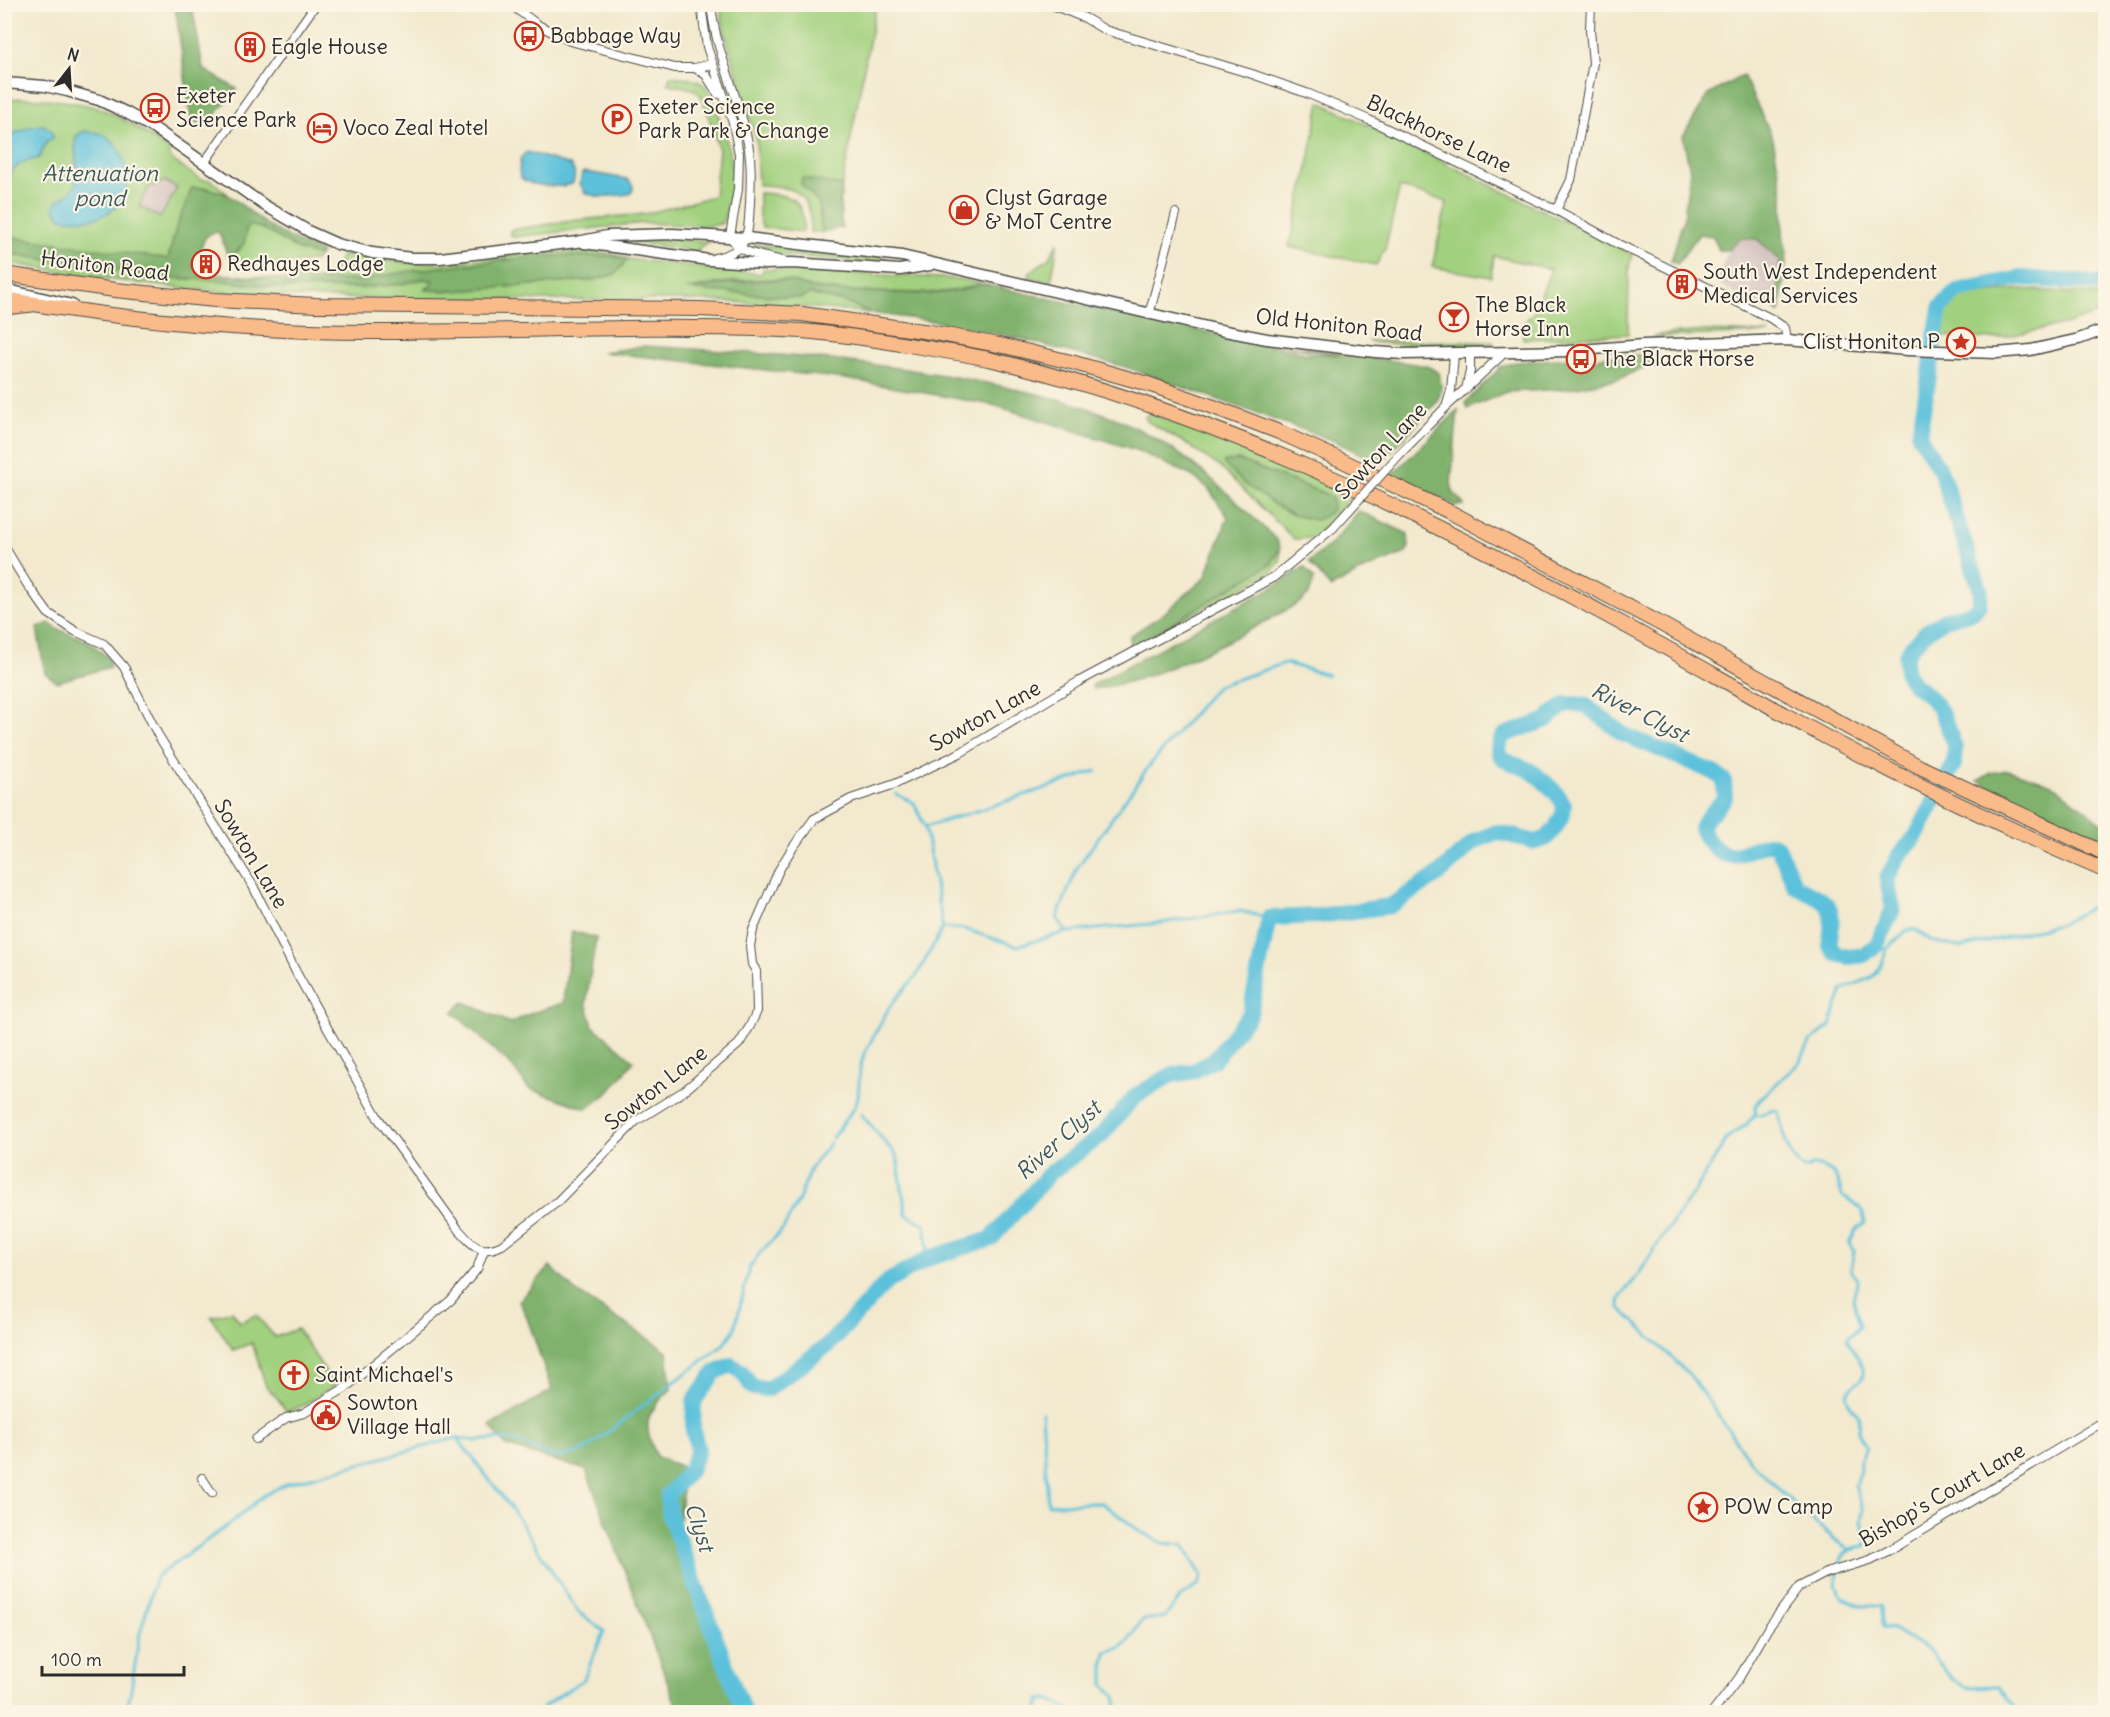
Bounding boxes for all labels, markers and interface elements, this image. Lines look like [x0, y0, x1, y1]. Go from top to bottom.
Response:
bus stop icon: Babbage Way [513, 20, 545, 52]
place label: Babbage Way [550, 22, 681, 49]
building icon: Eagle House [234, 31, 266, 63]
place label: Eagle House [271, 33, 388, 60]
north arrow [39, 39, 99, 99]
text: N [65, 43, 82, 66]
place label: Exeter Science Park [176, 82, 297, 133]
street label: Blackhorse Lane [1362, 88, 1516, 179]
bus stop icon: Exeter Science Park [139, 92, 171, 124]
place label: Exeter Science Park Park & Change [638, 93, 829, 144]
parking icon: Exeter Science Park Park & Change [601, 103, 633, 135]
hotel icon: Voco Zeal Hotel [306, 112, 338, 144]
place label: Voco Zeal Hotel [343, 114, 488, 141]
water label: Attenuation pond [42, 159, 159, 212]
place label: Clyst Garage & MoT Centre [985, 184, 1112, 235]
shop icon: Clyst Garage & MoT Centre [948, 194, 980, 226]
street label: Honiton Road [39, 244, 171, 287]
building icon: Redhayes Lodge [190, 248, 222, 280]
place label: Redhayes Lodge [227, 250, 384, 277]
place label: South West Independent Medical Services [1703, 258, 1937, 309]
building icon: South West Independent Medical Services [1666, 268, 1698, 300]
place label: The Black Horse Inn [1475, 291, 1570, 342]
bar icon: The Black Horse Inn [1438, 301, 1470, 333]
street label: Old Honiton Road [1254, 302, 1424, 347]
place icon: Clist Honiton P [1945, 326, 1977, 358]
place label: Clist Honiton P [1803, 328, 1940, 355]
bus stop icon: The Black Horse [1565, 343, 1597, 375]
place label: The Black Horse [1602, 345, 1754, 372]
street label: Sowton Lane [1329, 397, 1432, 505]
street label: Sowton Lane [925, 674, 1045, 757]
water label: River Clyst [1587, 676, 1695, 749]
street label: Sowton Lane [208, 794, 295, 913]
street label: Sowton Lane [599, 1039, 712, 1136]
water label: River Clyst [1010, 1093, 1108, 1186]
church icon: Saint Michael's [278, 1359, 310, 1391]
place label: Saint Michael's [315, 1361, 453, 1388]
place label: Sowton Village Hall [347, 1389, 451, 1440]
public building icon: Sowton Village Hall [310, 1399, 342, 1431]
street label: Bishop's Court Lane [1854, 1436, 2030, 1553]
place icon: POW Camp [1687, 1491, 1719, 1523]
place label: POW Camp [1724, 1493, 1833, 1520]
water label: Clyst [679, 1499, 722, 1557]
scale bar [42, 1639, 184, 1677]
text: 100 m [51, 1648, 102, 1671]

